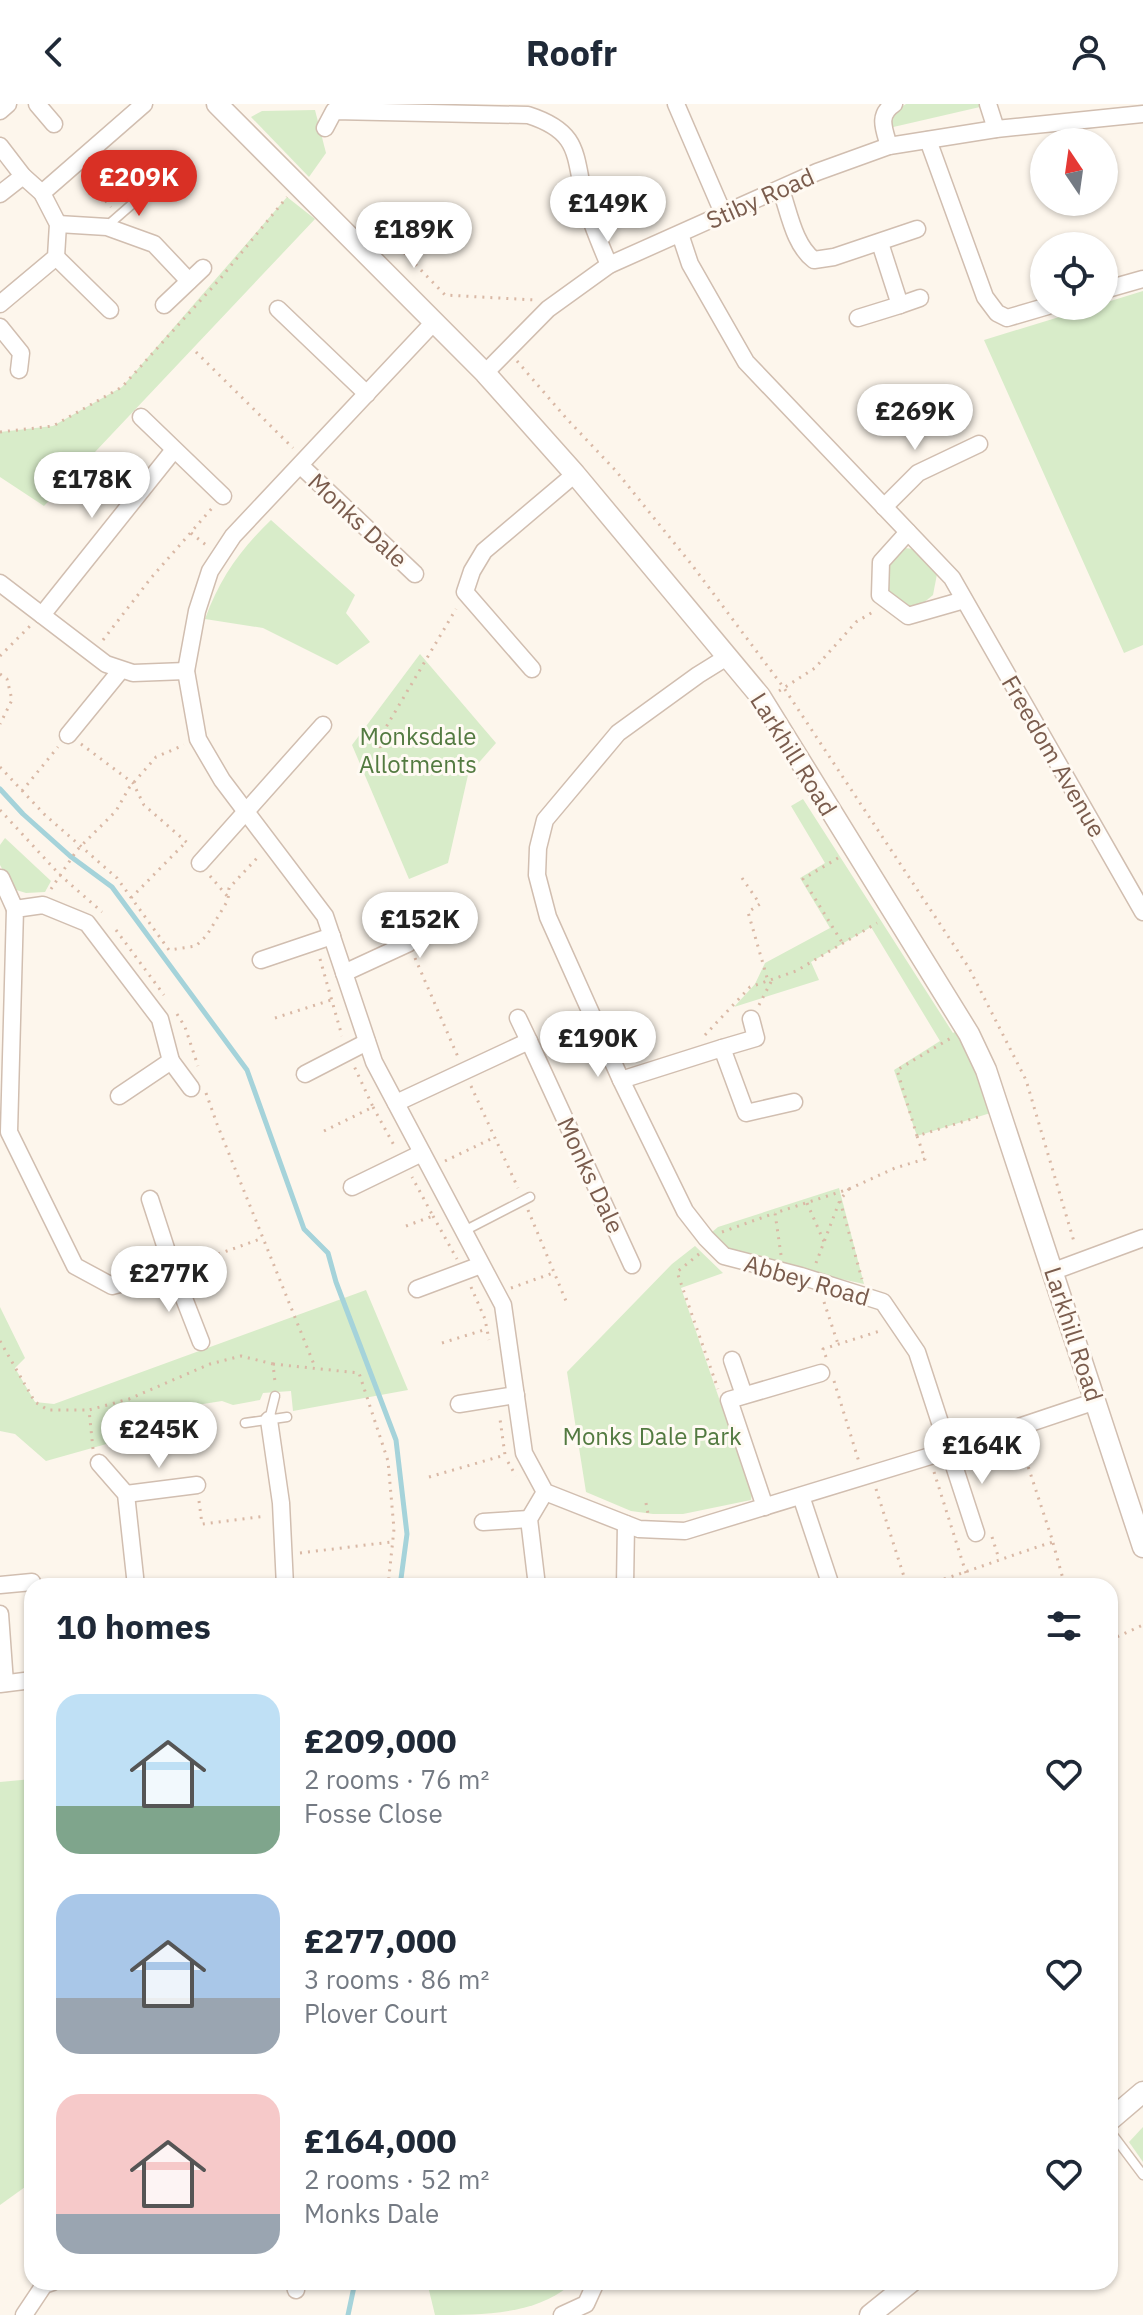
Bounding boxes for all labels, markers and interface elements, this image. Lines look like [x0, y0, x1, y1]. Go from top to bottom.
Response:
text: Roofr [526, 29, 617, 76]
icon: back [32, 30, 76, 74]
icon: person [1067, 30, 1111, 74]
north arrow [1030, 128, 1118, 216]
map controls [1030, 128, 1118, 320]
pin: £209K [83, 150, 195, 218]
text: £209K [99, 159, 179, 193]
street label: Stiby Road [701, 160, 819, 236]
pin: £149K [552, 176, 664, 244]
text: £149K [568, 185, 648, 219]
pin: £189K [358, 202, 470, 270]
text: £189K [374, 211, 454, 245]
button: locate [1030, 232, 1118, 320]
pin: £269K [859, 384, 971, 452]
text: £269K [875, 393, 955, 427]
pin: £178K [36, 452, 148, 520]
text: £178K [52, 461, 132, 495]
street label: Monks Dale [301, 466, 415, 574]
street label: Freedom Avenue [995, 669, 1113, 843]
street label: Larkhill Road [743, 686, 845, 822]
park label: Monksdale Allotments [359, 720, 477, 780]
pin: £152K [364, 892, 476, 960]
text: £152K [380, 901, 460, 935]
pin: £190K [542, 1011, 654, 1079]
text: £190K [558, 1020, 638, 1054]
street label: Monks Dale [550, 1112, 632, 1238]
pin: £277K [113, 1246, 225, 1314]
street label: Abbey Road [741, 1247, 873, 1313]
text: £277K [129, 1255, 209, 1289]
street label: Larkhill Road [1037, 1263, 1111, 1405]
pin: £245K [103, 1402, 215, 1470]
text: £245K [119, 1411, 199, 1445]
pin: £164K [926, 1418, 1038, 1486]
park label: Monks Dale Park [562, 1420, 742, 1452]
text: £164K [942, 1427, 1022, 1461]
text: 10 homes [56, 1604, 211, 1648]
icon: filters [1042, 1604, 1086, 1648]
text: £209,000 [304, 1718, 457, 1762]
icon: home [120, 1726, 216, 1822]
icon: heart [1042, 1752, 1086, 1796]
text: 2 rooms · 76 m² [304, 1762, 489, 1796]
text: Fosse Close [304, 1796, 443, 1830]
text: £277,000 [304, 1918, 457, 1962]
icon: home [120, 1926, 216, 2022]
icon: heart [1042, 1952, 1086, 1996]
text: 3 rooms · 86 m² [304, 1962, 489, 1996]
text: Plover Court [304, 1996, 448, 2030]
text: £164,000 [304, 2118, 457, 2162]
icon: home [120, 2126, 216, 2222]
icon: heart [1042, 2152, 1086, 2196]
text: 2 rooms · 52 m² [304, 2162, 489, 2196]
text: Monks Dale [304, 2196, 439, 2230]

